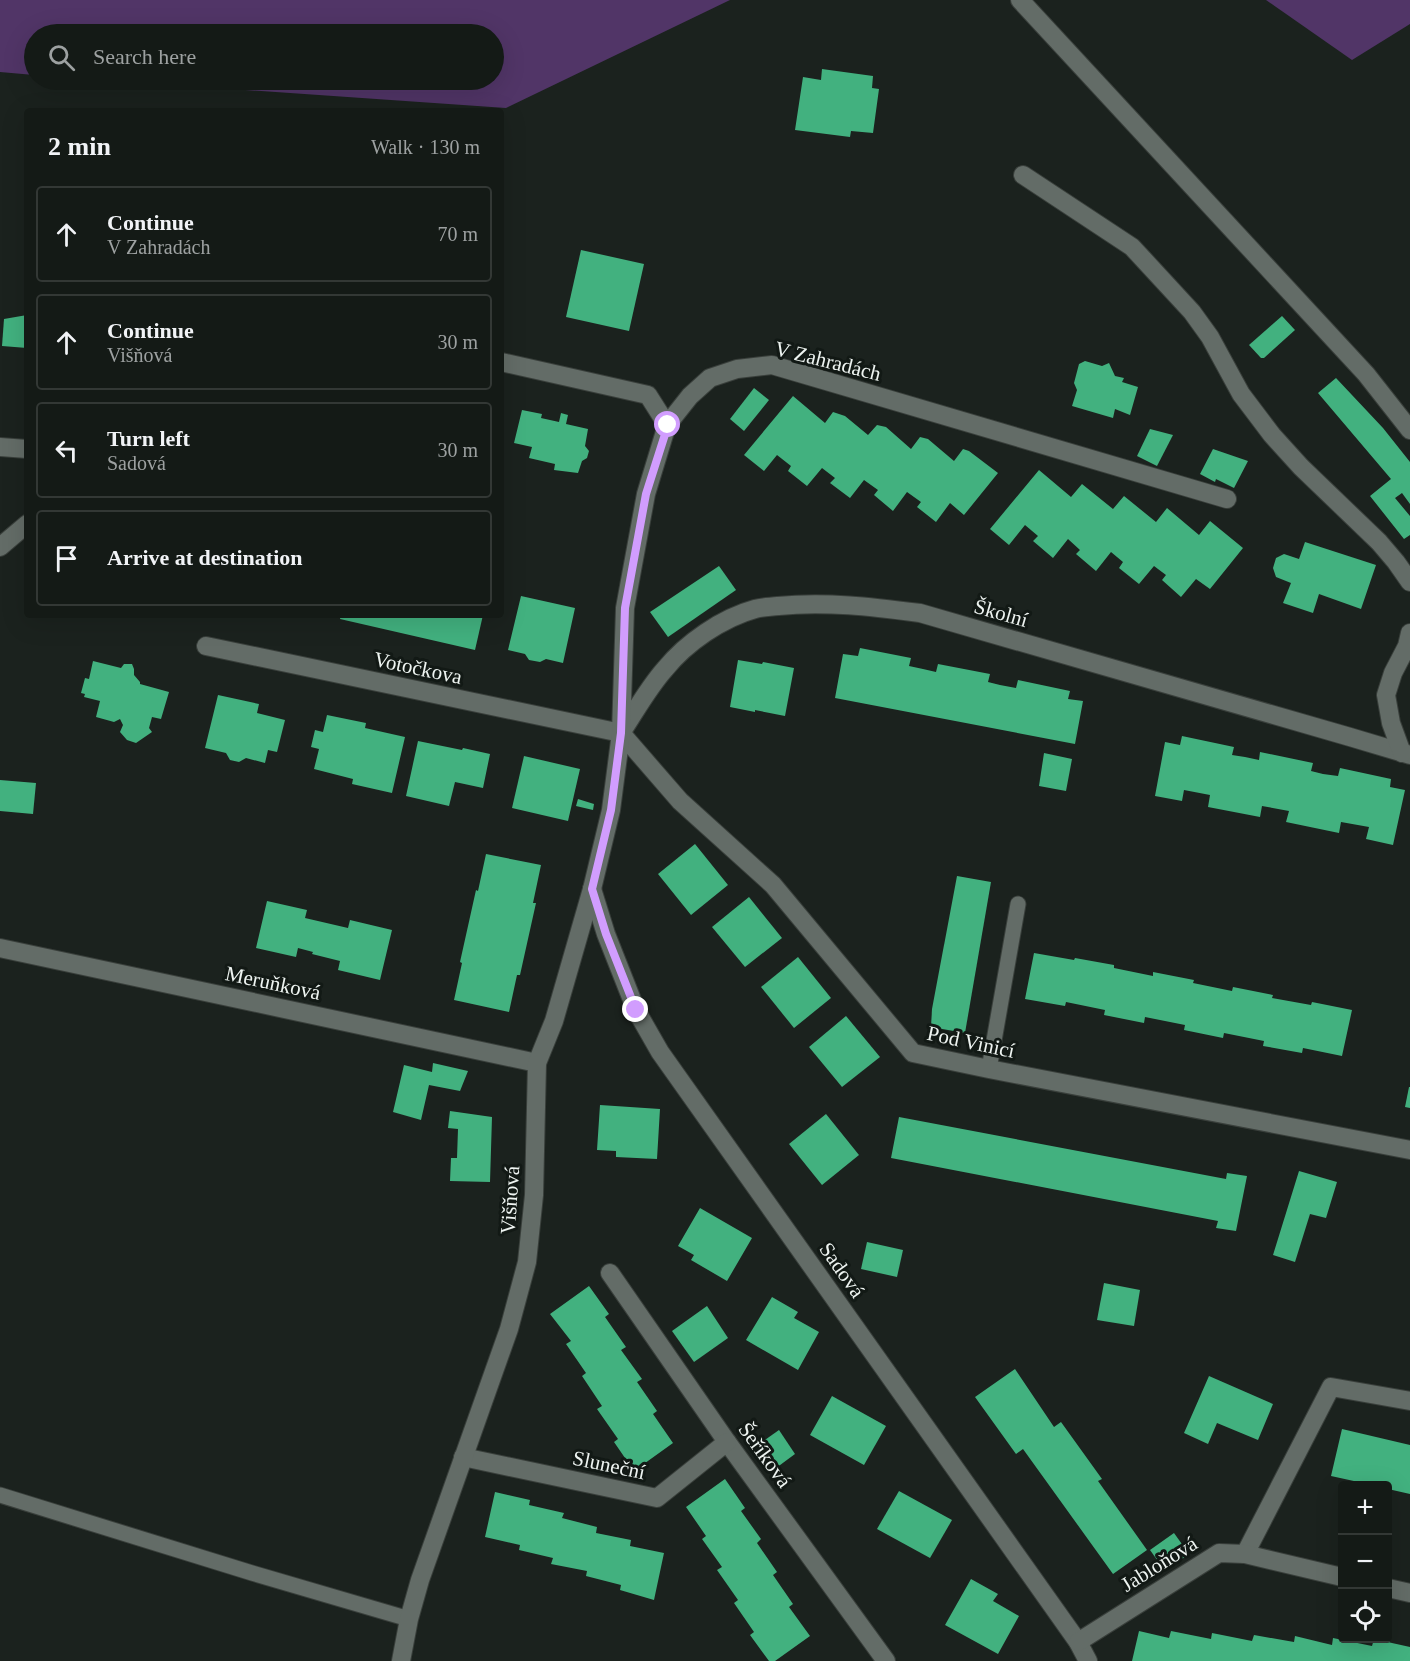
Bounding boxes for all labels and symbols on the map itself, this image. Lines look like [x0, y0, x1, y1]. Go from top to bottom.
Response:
street label: V Zahradách [772, 336, 884, 386]
route start [654, 411, 680, 437]
street label: Školní [971, 594, 1031, 632]
street label: Votočkova [372, 647, 465, 689]
street label: Meruňková [223, 961, 324, 1005]
route end [622, 996, 648, 1022]
street label: Pod Vinicí [925, 1021, 1017, 1063]
street label: Višňová [496, 1164, 524, 1235]
street label: Sadová [814, 1238, 870, 1303]
street label: Šeříková [733, 1418, 797, 1493]
street label: Sluneční [571, 1446, 648, 1484]
street label: Jabloňová [1117, 1531, 1202, 1597]

